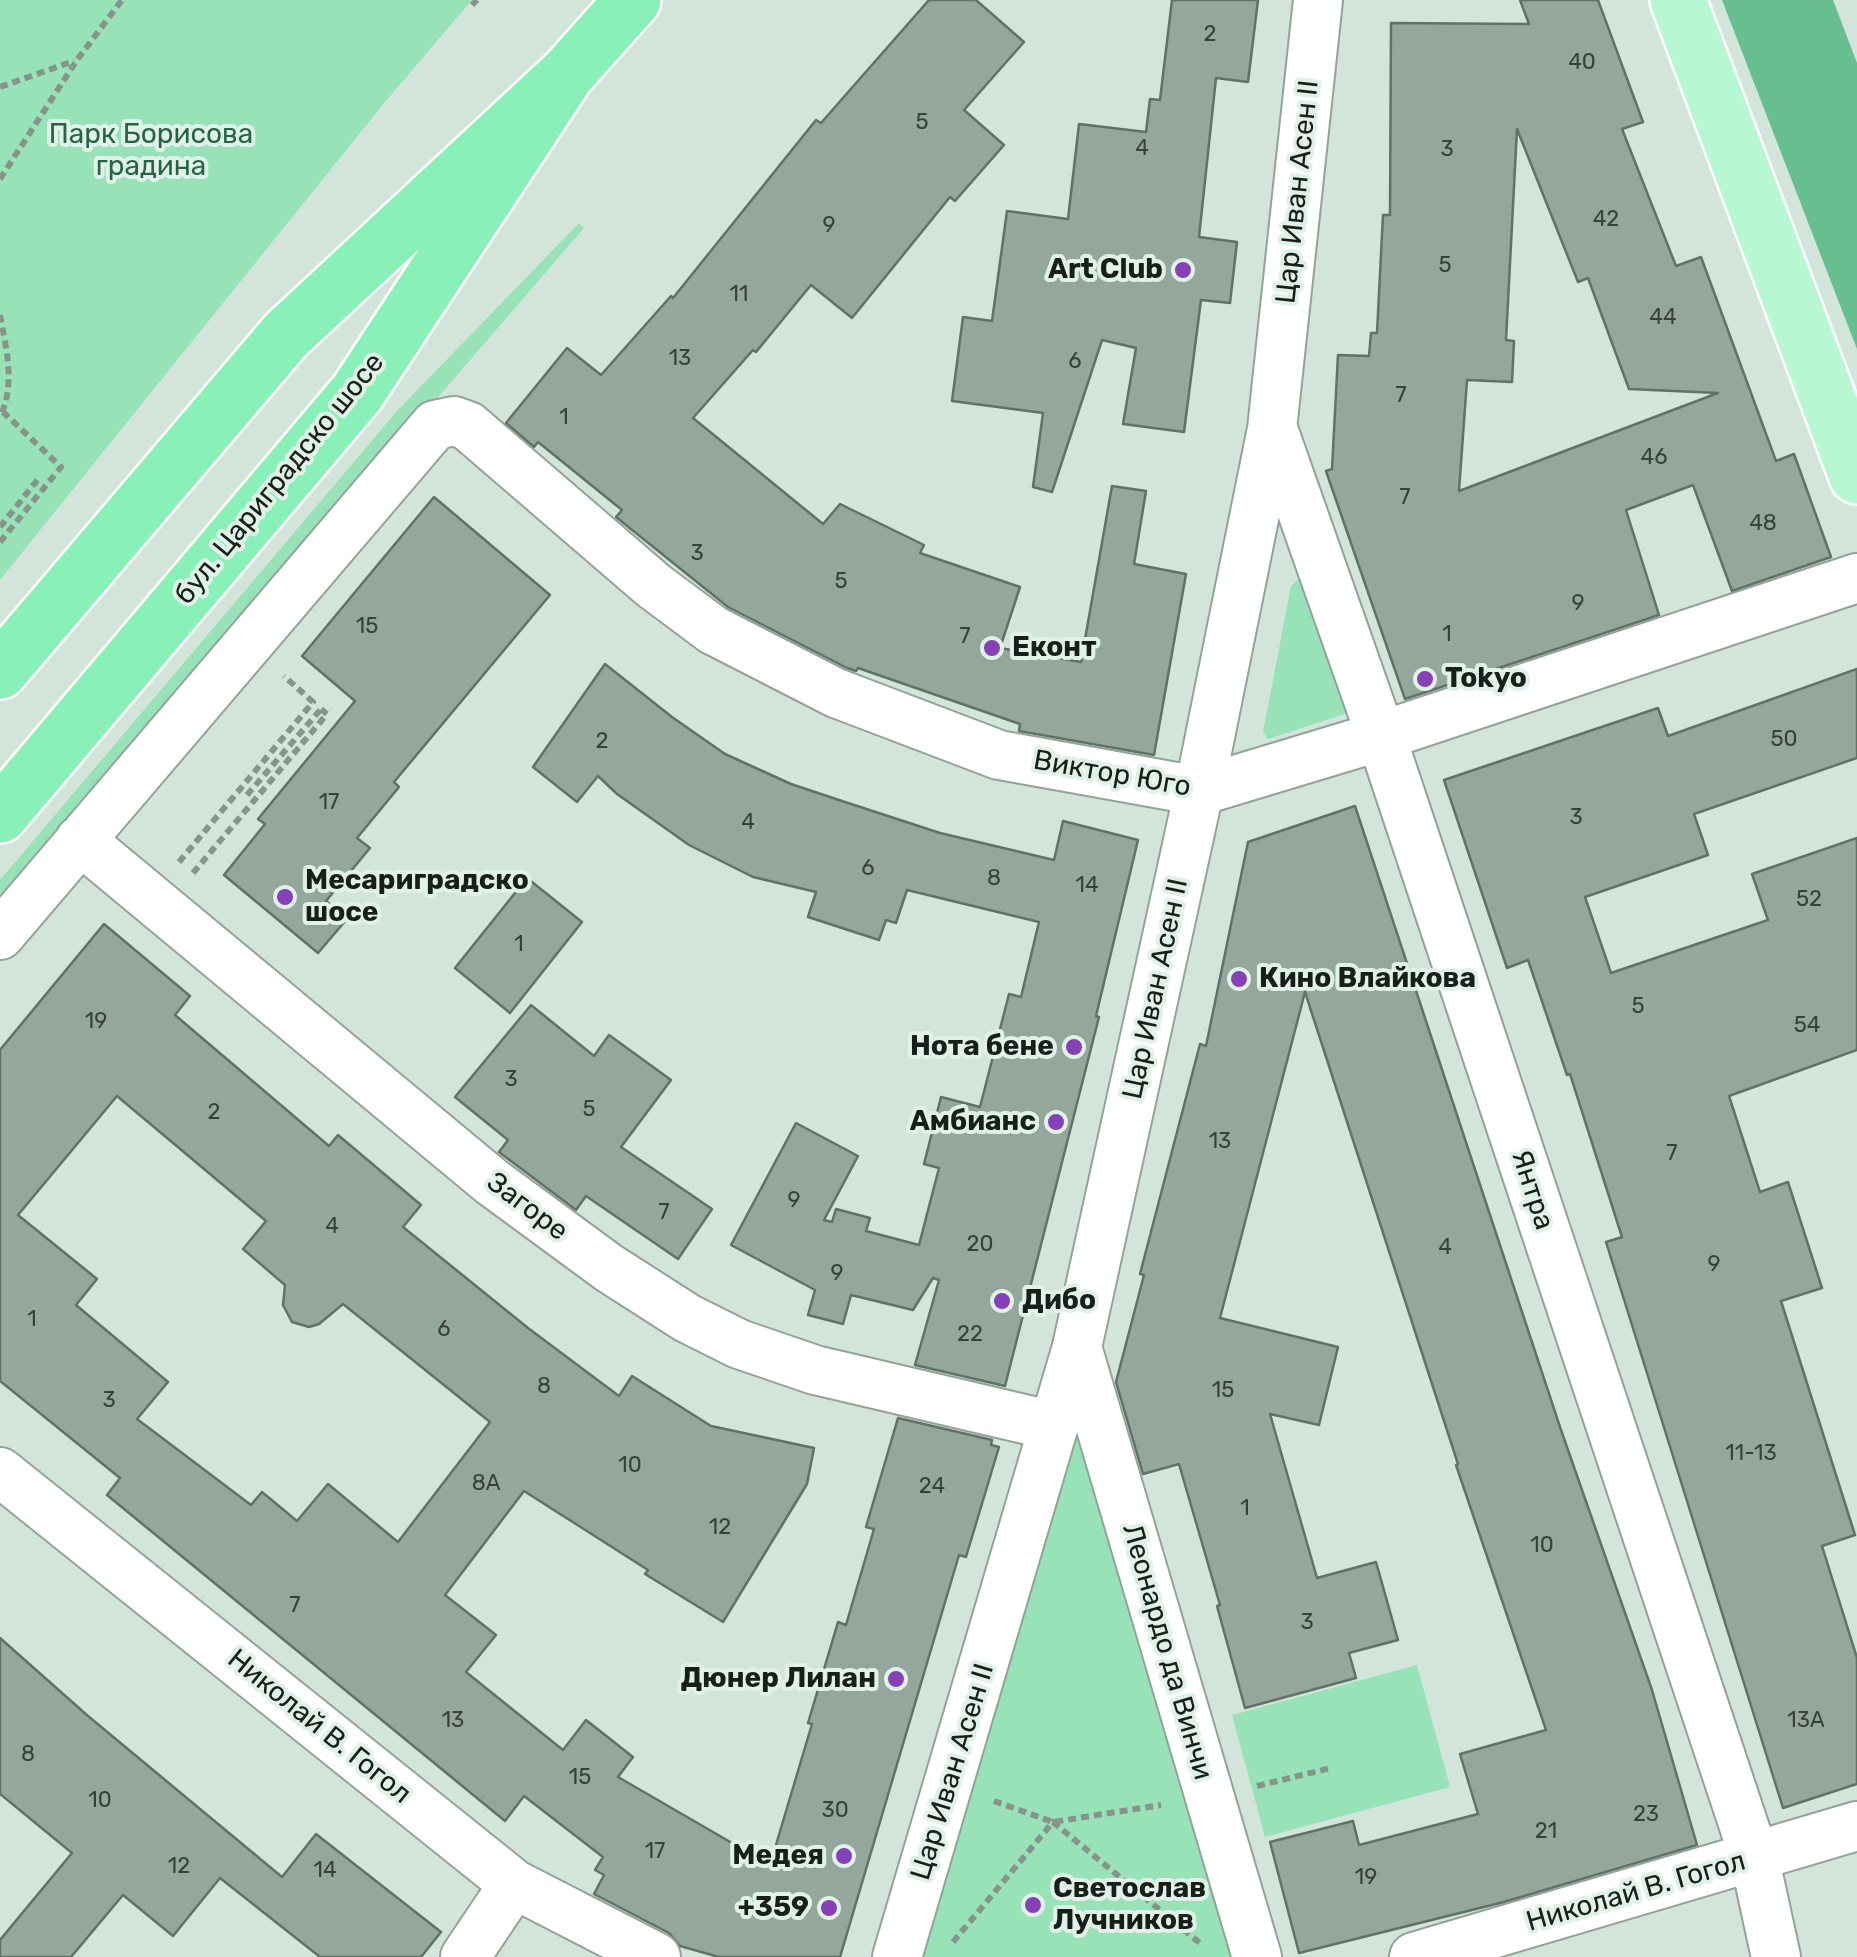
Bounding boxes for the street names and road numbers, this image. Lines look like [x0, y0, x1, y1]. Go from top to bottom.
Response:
street label: Цар Иван Асен II [1270, 79, 1326, 305]
street label: бул. Цариградско шосе [168, 347, 392, 611]
street label: Виктор Юго [1031, 744, 1193, 804]
street label: Цар Иван Асен II [1116, 876, 1196, 1102]
street label: Янтра [1503, 1146, 1561, 1234]
street label: Загоре [480, 1166, 574, 1248]
street label: Леонардо да Винчи [1114, 1520, 1220, 1784]
street label: Николай В. Гогол [220, 1643, 418, 1811]
street label: Цар Иван Асен II [904, 1660, 1002, 1884]
street label: Николай В. Гогол [1523, 1845, 1749, 1939]

